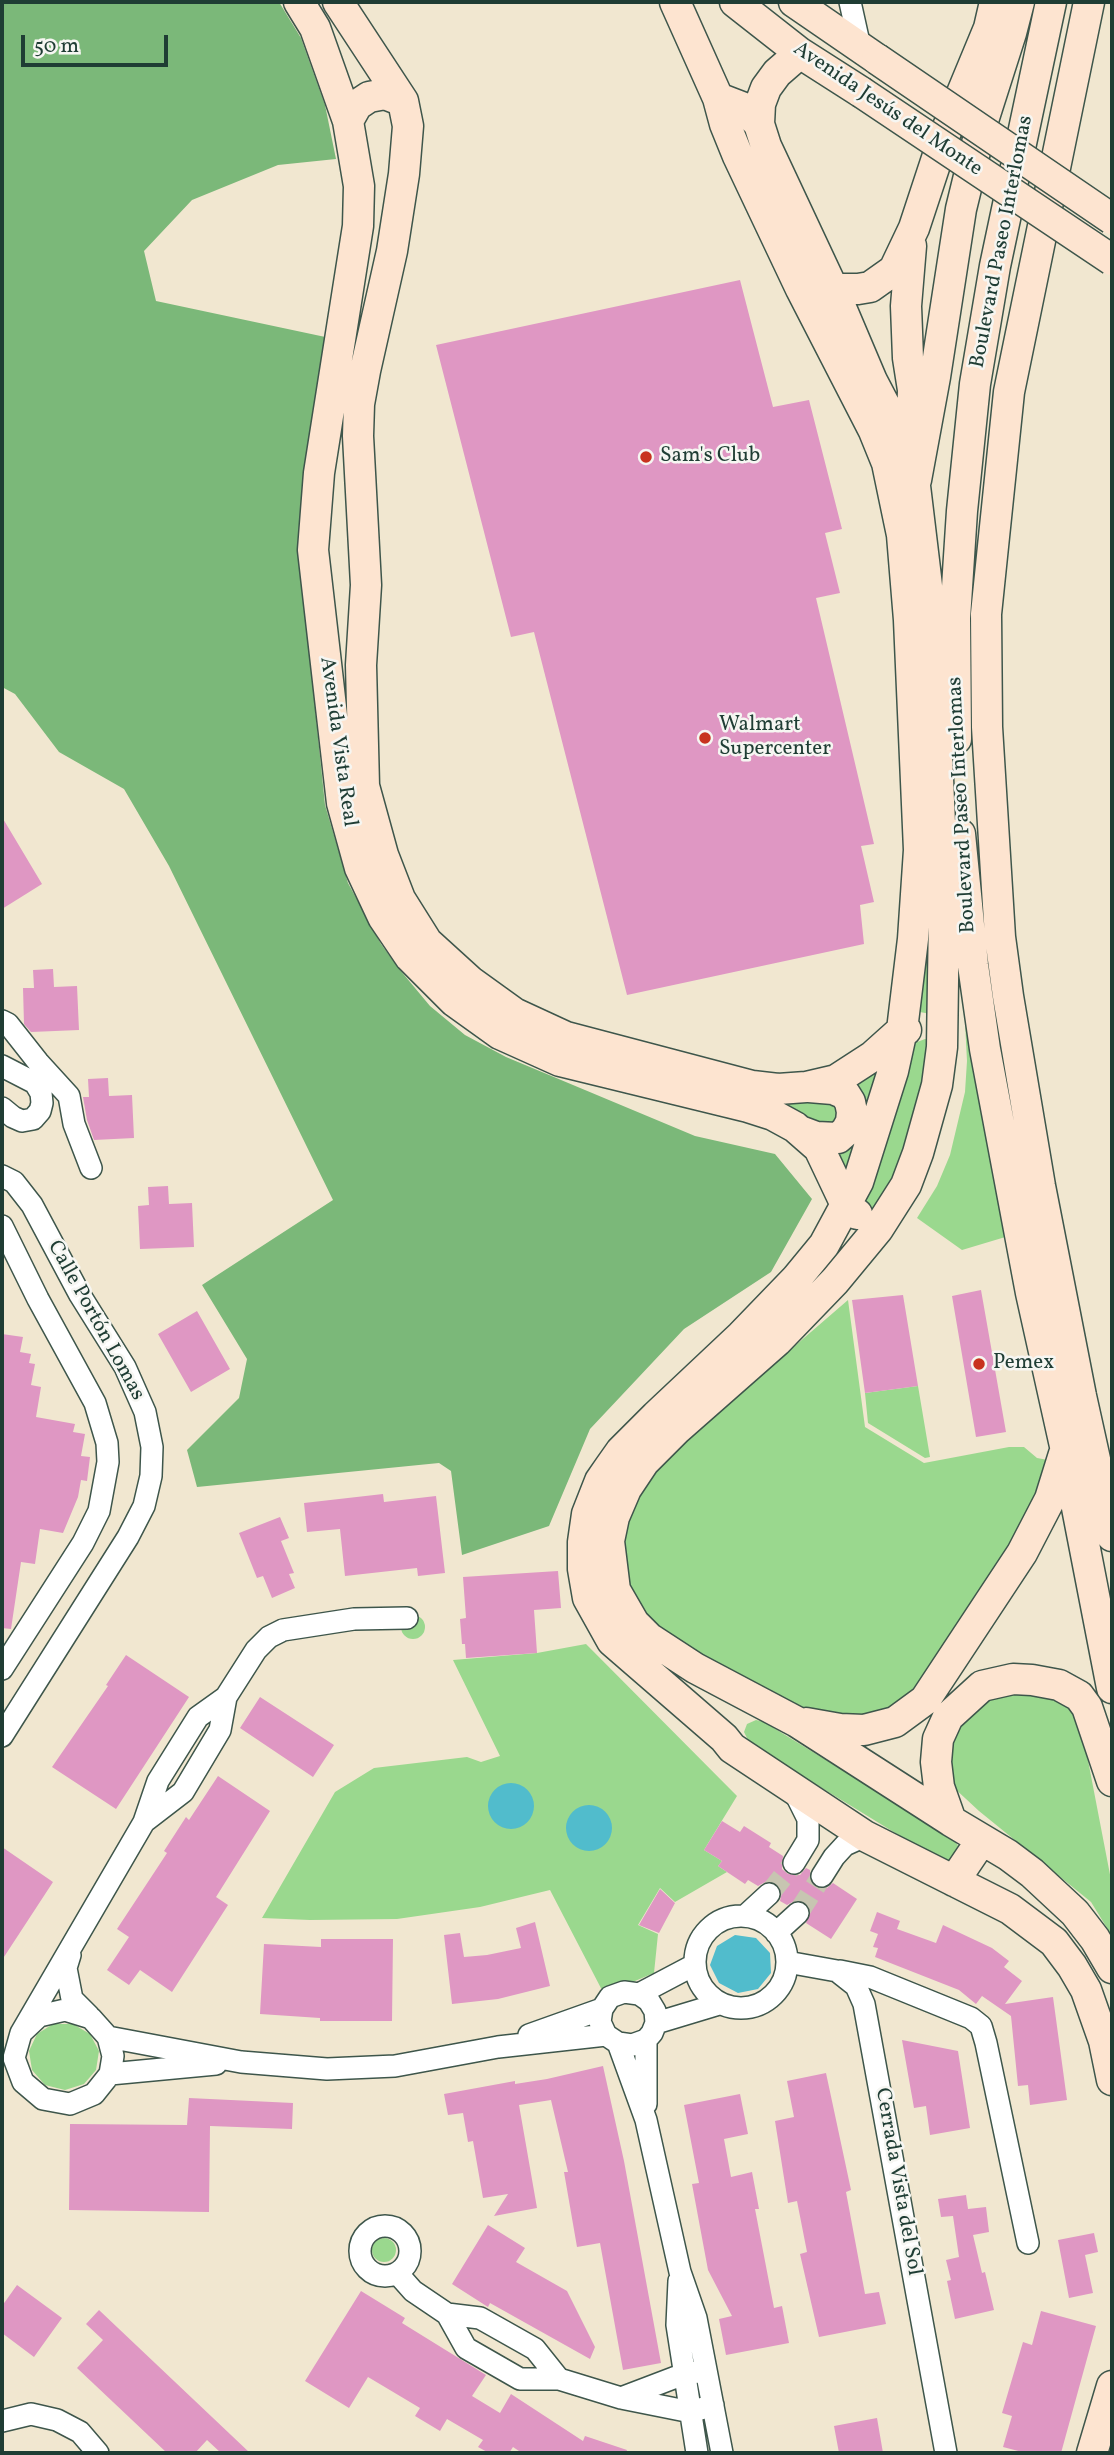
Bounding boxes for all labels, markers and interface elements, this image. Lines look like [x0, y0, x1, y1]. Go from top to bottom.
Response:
scale bar [24, 21, 172, 65]
text: 50 m [34, 32, 79, 61]
street label: Avenida Jesús del Monte [788, 37, 986, 183]
street label: Boulevard Paseo Interlomas [966, 114, 1040, 370]
place label: Sam's Club [660, 444, 760, 470]
marker: Sam's Club [638, 449, 654, 465]
street label: Avenida Vista Real [313, 656, 361, 828]
street label: Boulevard Paseo Interlomas [944, 676, 982, 934]
place label: Walmart Supercenter [719, 713, 831, 763]
marker: Walmart Supercenter [697, 730, 713, 746]
street label: Calle Portón Lomas [41, 1237, 149, 1405]
place label: Pemex [993, 1351, 1054, 1377]
marker: Pemex [971, 1356, 987, 1372]
street label: Cerrada Vista del Sol [868, 2086, 926, 2278]

